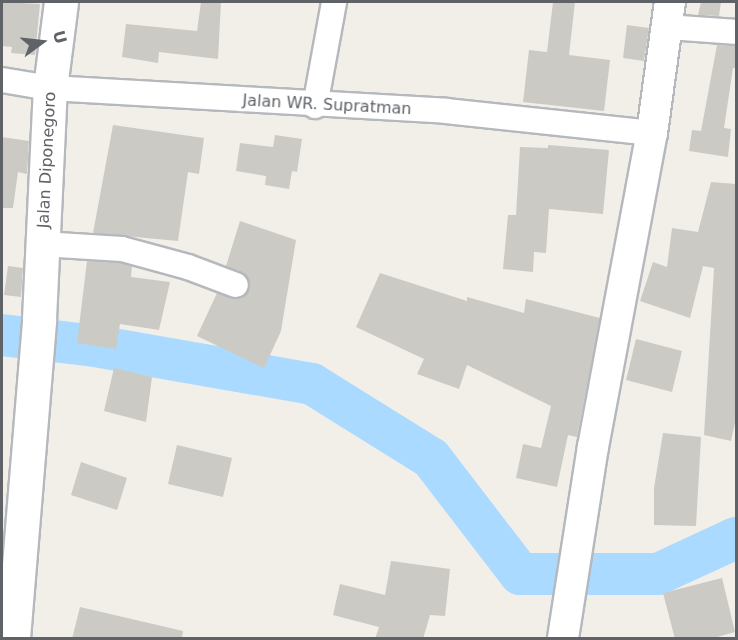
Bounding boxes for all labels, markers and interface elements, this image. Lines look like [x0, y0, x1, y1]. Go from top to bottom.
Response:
north arrow [12, 12, 72, 72]
text: U [49, 28, 71, 46]
street label: Jalan Diponegoro [34, 91, 60, 229]
street label: Jalan WR. Supratman [242, 91, 412, 119]

